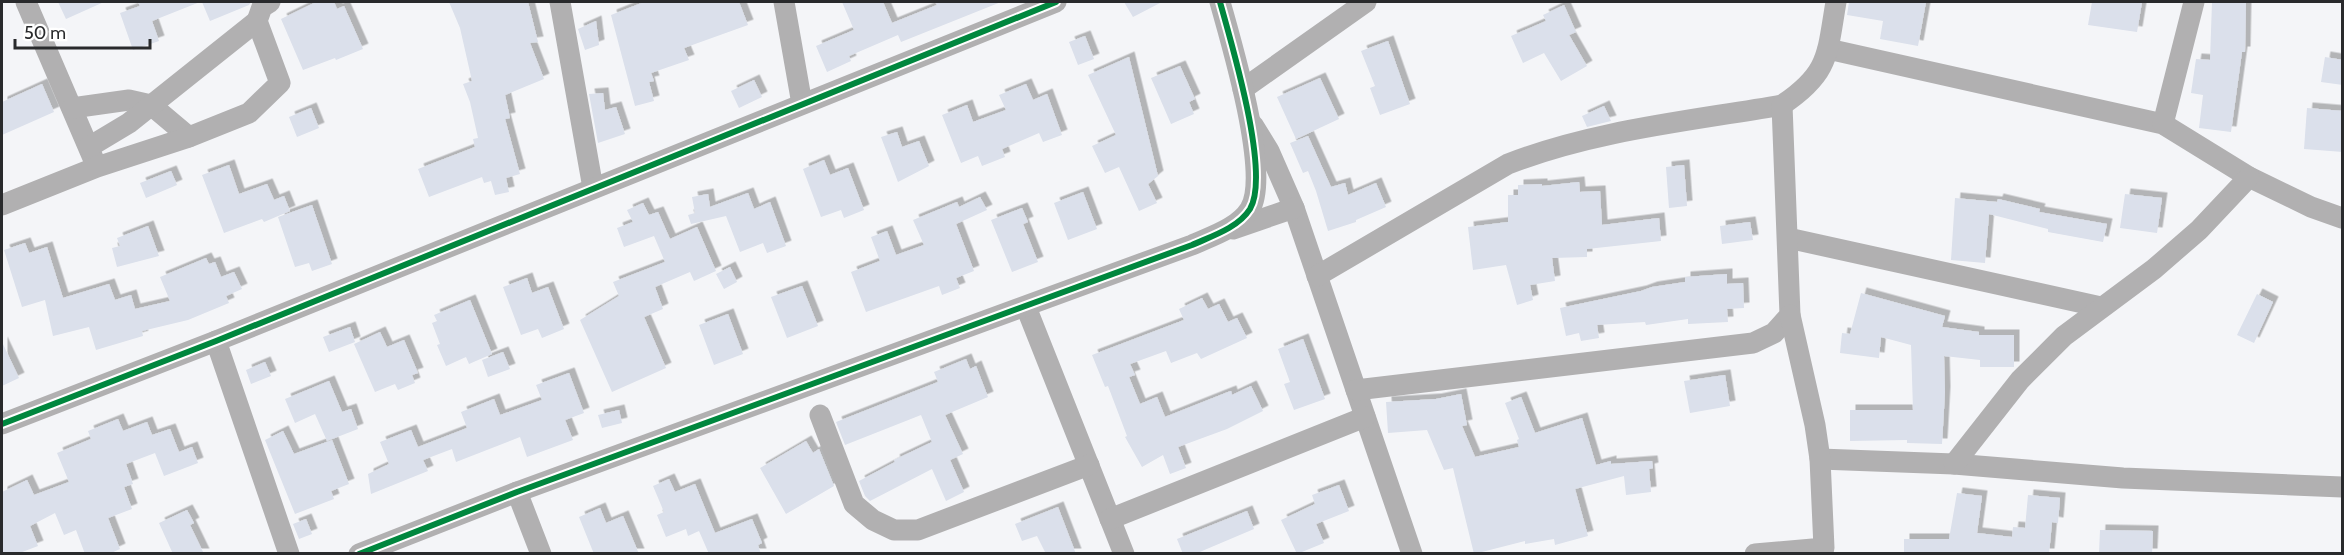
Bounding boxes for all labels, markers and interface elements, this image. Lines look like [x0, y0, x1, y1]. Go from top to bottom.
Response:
scale bar [15, 12, 150, 50]
text: 50 m [24, 22, 66, 44]

